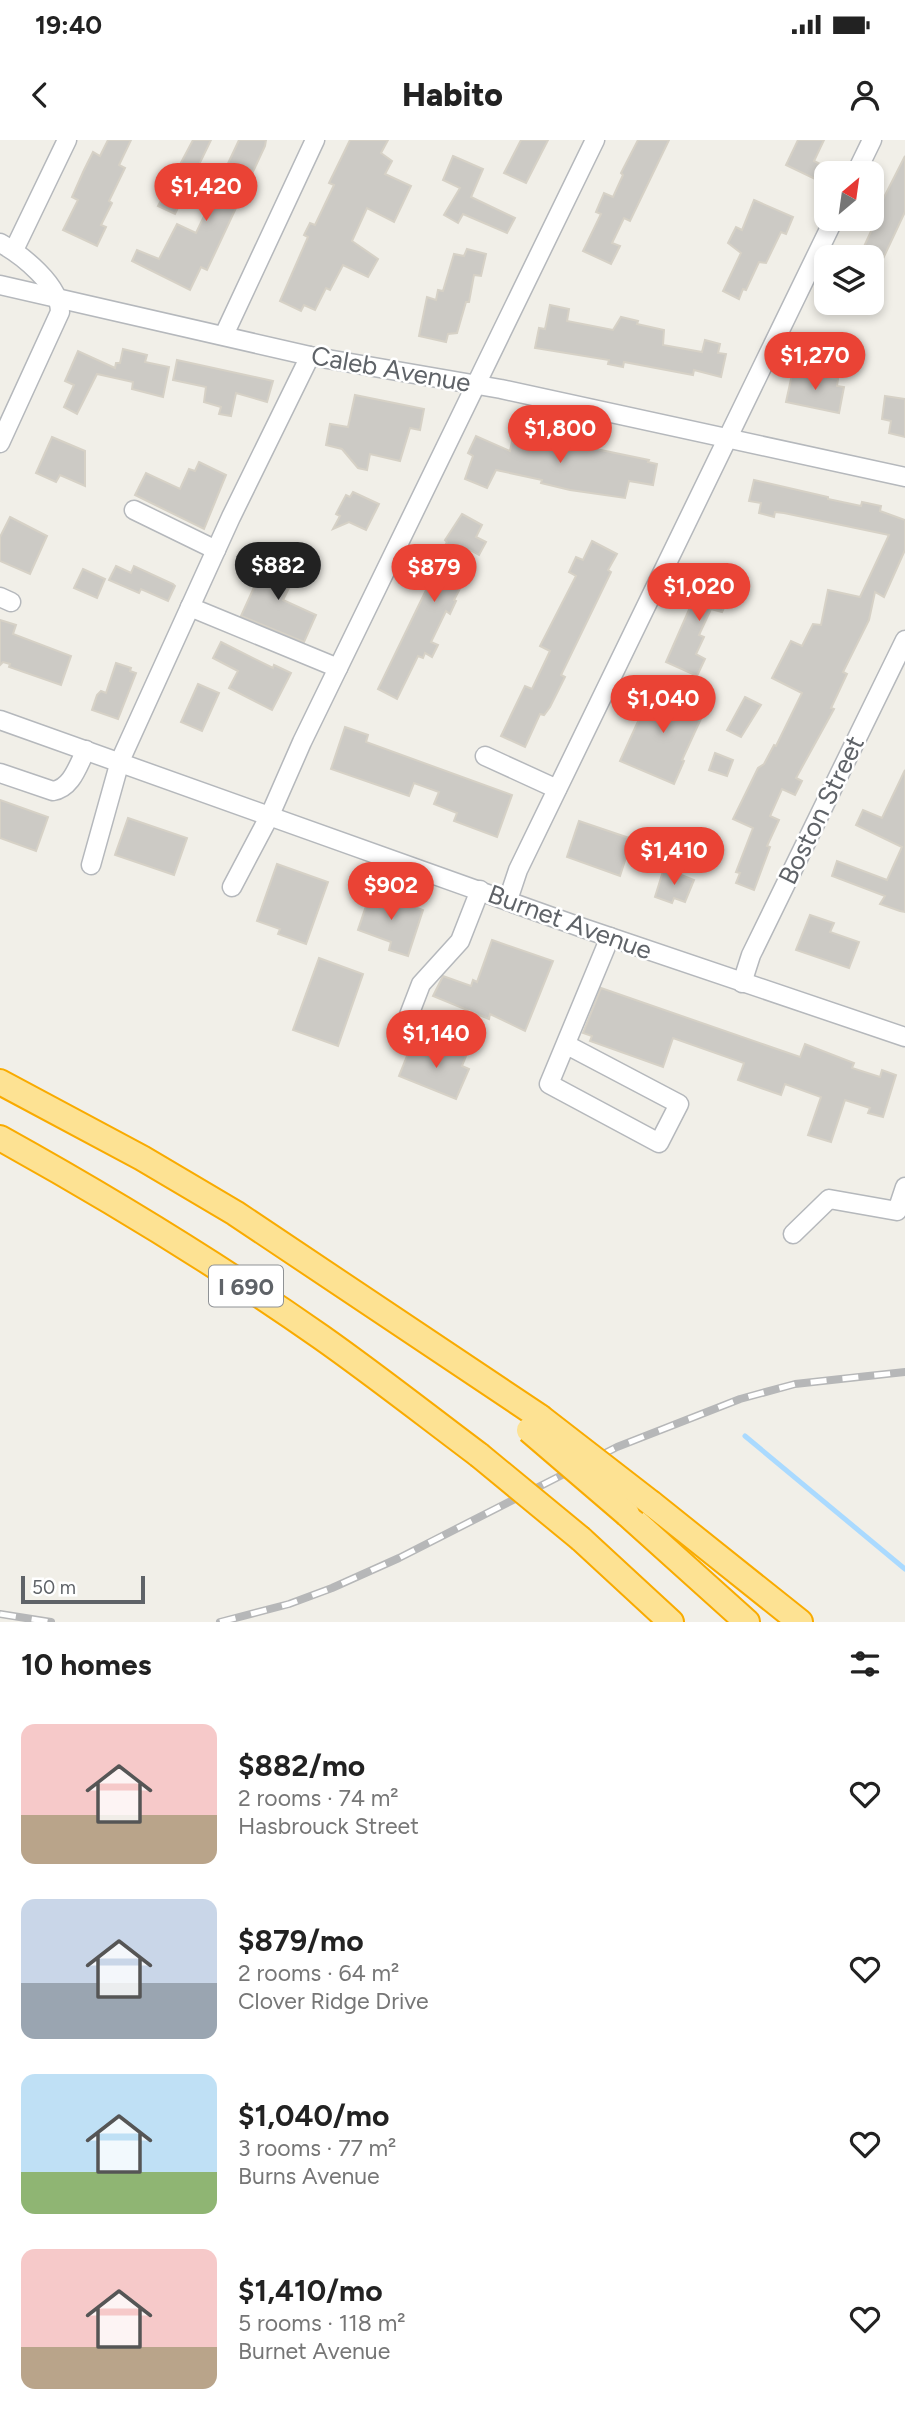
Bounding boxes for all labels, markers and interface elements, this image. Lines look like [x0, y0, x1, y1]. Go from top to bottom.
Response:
text: 19:40 [35, 9, 102, 41]
icon: back [21, 76, 59, 114]
text: Habito [402, 76, 503, 114]
icon: person [846, 76, 884, 114]
north arrow [814, 161, 884, 231]
map controls [814, 161, 884, 315]
pin: $1,420 [149, 164, 263, 223]
text: $1,420 [170, 172, 242, 200]
button: layers [814, 245, 884, 315]
pin: $1,270 [758, 332, 872, 392]
street label: Caleb Avenue [309, 339, 473, 399]
text: $1,270 [780, 341, 850, 369]
pin: $1,800 [503, 406, 617, 465]
text: $1,800 [524, 414, 596, 442]
pin: $882 [237, 542, 319, 602]
pin: $879 [393, 545, 475, 604]
text: $882 [251, 551, 305, 579]
text: $879 [408, 553, 460, 581]
pin: $1,020 [642, 564, 756, 623]
text: $1,020 [663, 572, 735, 600]
pin: $1,040 [606, 676, 720, 735]
text: $1,040 [627, 684, 699, 712]
street label: Boston Street [771, 730, 871, 890]
pin: $1,410 [617, 828, 731, 887]
text: $1,410 [640, 836, 708, 864]
pin: $902 [350, 862, 432, 922]
text: $902 [364, 871, 418, 899]
street label: Burnet Avenue [484, 878, 656, 966]
pin: $1,140 [379, 1010, 493, 1070]
text: $1,140 [402, 1019, 470, 1047]
road number: I 690 [209, 1266, 283, 1306]
scale bar [21, 1573, 145, 1605]
text: 50 m [32, 1576, 76, 1599]
icon: filters [846, 1645, 884, 1683]
text: 10 homes [21, 1646, 152, 1683]
text: $882/mo [238, 1747, 365, 1784]
icon: home [77, 1752, 161, 1836]
icon: heart [846, 1775, 884, 1813]
text: 2 rooms · 74 m² [238, 1784, 399, 1812]
text: Hasbrouck Street [238, 1812, 419, 1840]
text: $879/mo [238, 1922, 364, 1959]
icon: home [77, 1927, 161, 2011]
icon: heart [846, 1950, 884, 1988]
text: 2 rooms · 64 m² [238, 1959, 399, 1987]
text: Clover Ridge Drive [238, 1987, 429, 2015]
text: $1,040/mo [238, 2097, 389, 2134]
icon: home [77, 2102, 161, 2186]
icon: heart [846, 2125, 884, 2163]
text: 3 rooms · 77 m² [238, 2134, 396, 2162]
text: Burns Avenue [238, 2162, 380, 2190]
text: $1,410/mo [238, 2272, 383, 2309]
icon: home [77, 2277, 161, 2361]
icon: heart [846, 2300, 884, 2338]
text: 5 rooms · 118 m² [238, 2309, 406, 2337]
text: Burnet Avenue [238, 2337, 390, 2365]

